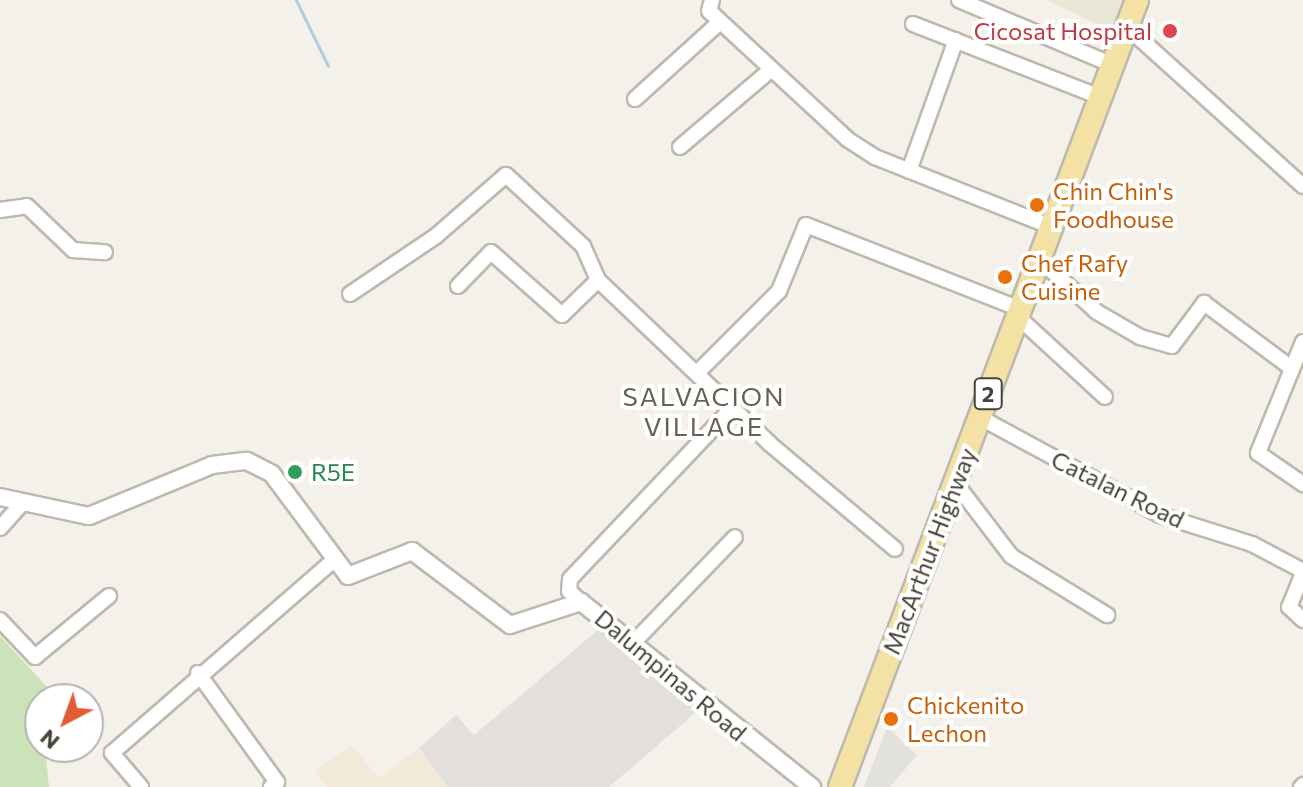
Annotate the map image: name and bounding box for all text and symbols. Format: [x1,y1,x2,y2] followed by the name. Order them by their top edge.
[974,17,1152,45] place label: Cicosat Hospital
[1159,20,1181,42] marker: Cicosat Hospital
[1053,177,1174,233] place label: Chin Chin's Foodhouse
[1028,196,1046,214] marker: Chin Chin's Foodhouse
[1021,249,1128,305] place label: Chef Rafy Cuisine
[996,268,1014,286] marker: Chef Rafy Cuisine
[972,376,1004,412] road number: 2
[622,380,786,442] district label: SALVACION VILLAGE
[876,444,982,658] street label: MacArthur Highway
[1047,444,1189,534] street label: Catalan Road
[311,458,355,486] place label: R5E
[286,463,304,481] marker: R5E
[589,603,753,747] street label: Dalumpinas Road
[24,683,104,763] north arrow
[907,691,1024,747] place label: Chickenito Lechon
[882,710,900,728] marker: Chickenito Lechon
[34,724,64,756] text: N

